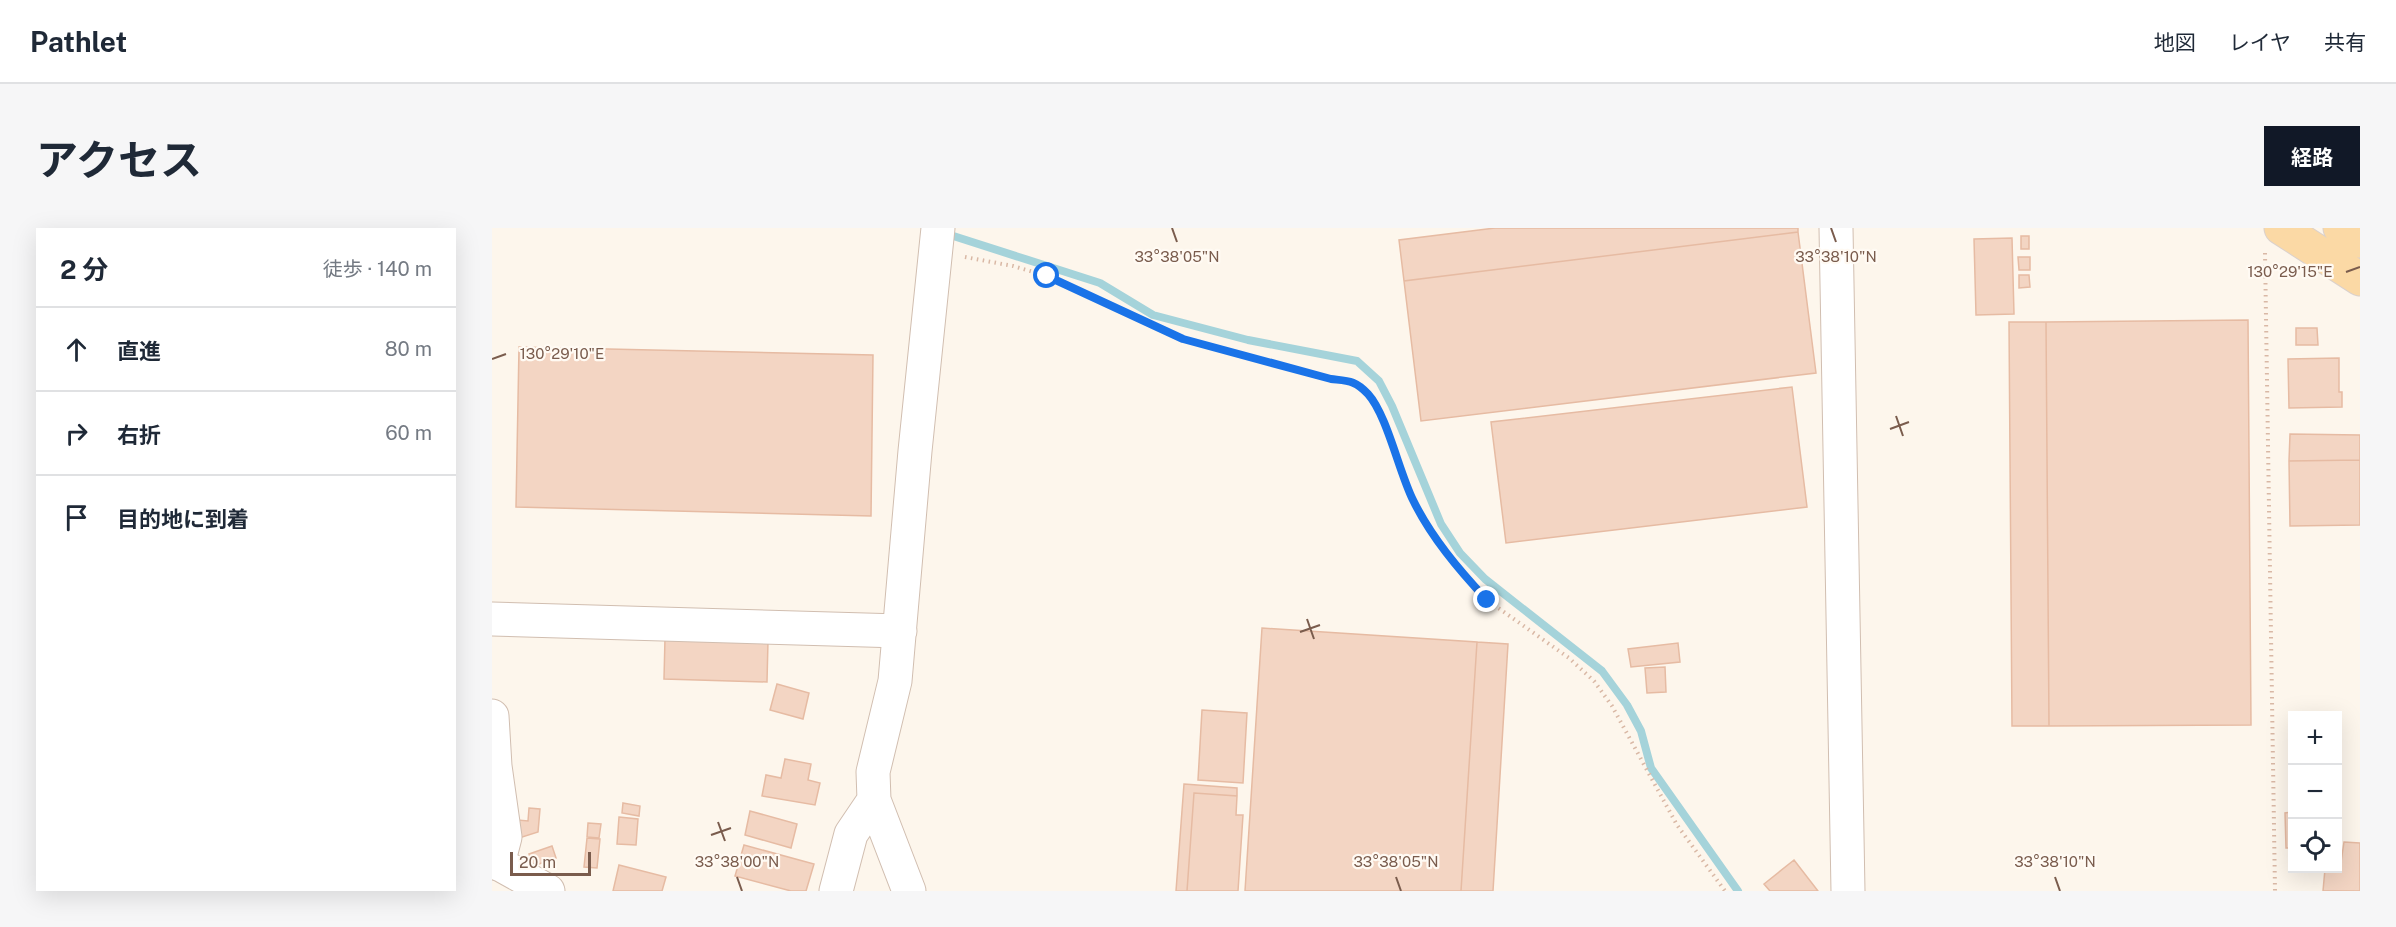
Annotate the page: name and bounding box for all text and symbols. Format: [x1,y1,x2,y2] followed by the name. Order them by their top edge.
[30,25,127,58] text: Pathlet
[2154,30,2196,55] text: 地図
[2229,30,2291,55] text: レイヤ
[2324,30,2366,55] text: 共有
[2264,126,2360,186] button: 経路
[36,135,202,184] text: アクセス
[1134,248,1220,265] text: 33°38'05"N
[1795,248,1877,265] text: 33°38'10"N
[60,254,108,285] text: 2 分
[323,257,432,281] text: 徒歩 · 140 m
[1033,262,1059,288] route start
[2247,263,2333,280] text: 130°29'15"E
[60,333,93,366] icon: ahead
[385,337,432,361] text: 80 m
[117,338,161,364] text: 直進
[520,345,604,362] text: 130°29'10"E
[60,417,93,450] icon: right
[385,421,432,445] text: 60 m
[117,422,161,448] text: 右折
[60,501,93,534] icon: arrive
[117,506,249,532] text: 目的地に到着
[1473,586,1499,612] route end
[2288,711,2342,873] map controls
[2288,711,2342,765] button: +
[2288,765,2342,819] button: −
[2288,819,2342,873] button: locate
[510,849,591,876] scale bar
[519,853,556,872] text: 20 m
[695,853,779,870] text: 33°38'00"N
[1353,853,1439,870] text: 33°38'05"N
[2014,853,2096,870] text: 33°38'10"N

